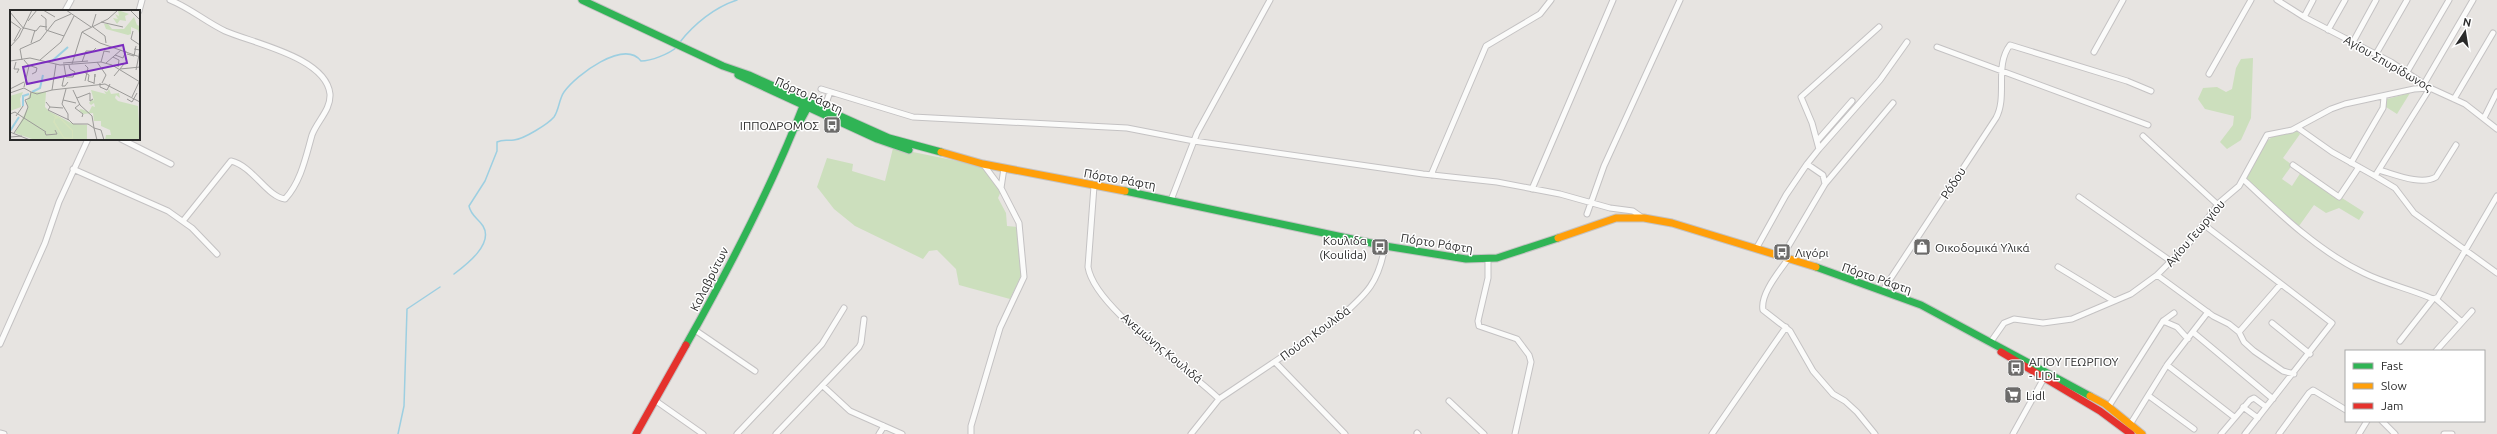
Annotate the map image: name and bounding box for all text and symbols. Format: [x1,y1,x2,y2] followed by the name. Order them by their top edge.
[10,10,140,140] inset map
[2445,12,2485,52] north arrow
[2462,15,2472,29] text: N
[2341,33,2435,95] street label: Αγίου Σπυρίδωνος
[773,74,845,116] street label: Πόρτο Ράφτη
[822,115,842,135] bus stop icon: ΙΠΠΟΔΡΟΜΟΣ
[740,119,819,132] place label: ΙΠΠΟΔΡΟΜΟΣ
[1938,165,1968,201] street label: Ρόδου
[1083,166,1157,192] street label: Πόρτο Ράφτη
[2163,197,2227,269] street label: Αγίου Γεωργίου
[1400,231,1474,255] street label: Πόρτο Ράφτη
[1319,234,1367,262] place label: Κουλιδα (Koulida)
[1370,237,1390,257] bus stop icon: Κουλιδα (Koulida)
[1912,237,1932,257] shop icon: Οικοδομικά Υλικά
[1935,241,2030,254] place label: Οικοδομικά Υλικά
[1772,242,1792,262] bus stop icon: Λιγόρι
[687,245,731,313] street label: Καλαβρύτων
[1795,246,1829,259] place label: Λιγόρι
[1840,260,1914,296] street label: Πόρτο Ράφτη
[1277,303,1353,363] street label: Πούση Κουλιδά
[1118,310,1205,386] street label: Ανεμώνης Κουλιδά
[2345,350,2485,422] legend
[2029,355,2119,382] place label: ΑΓΙΟΥ ΓΕΩΡΓΙΟΥ - LIDL
[2006,358,2026,378] bus stop icon: ΑΓΙΟΥ ΓΕΩΡΓΙΟΥ - LIDL
[2381,359,2403,372] text: Fast
[2381,379,2407,392] text: Slow
[2003,385,2023,405] supermarket icon: Lidl
[2026,389,2045,402] place label: Lidl
[2381,399,2403,412] text: Jam

